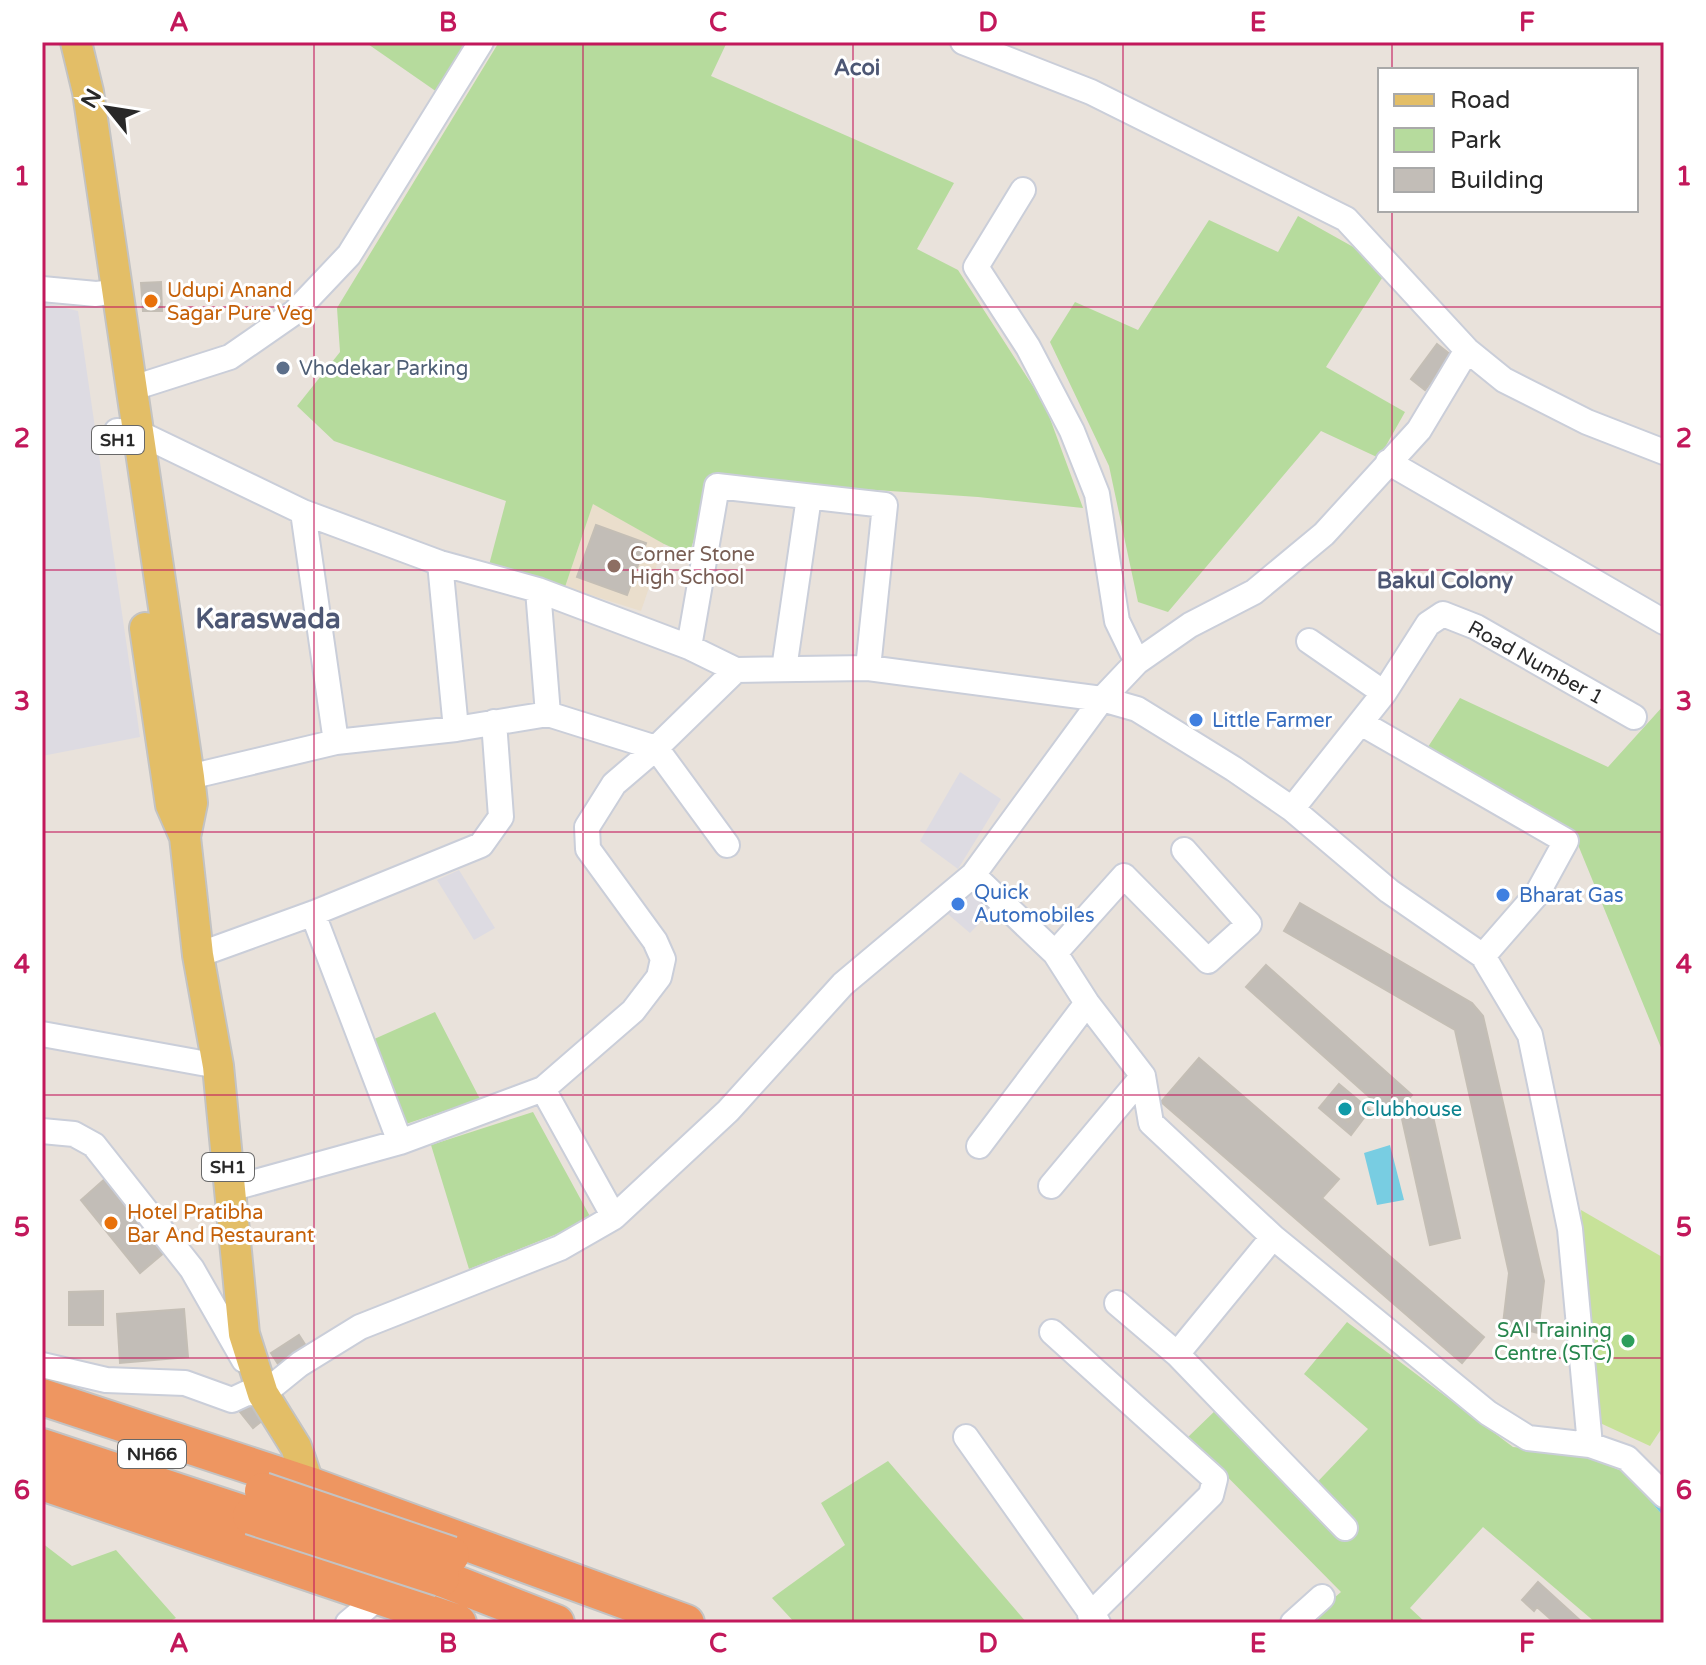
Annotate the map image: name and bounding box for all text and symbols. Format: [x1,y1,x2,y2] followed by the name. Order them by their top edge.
[169,7,189,38] text: A
[439,7,457,38] text: B
[709,7,727,38] text: C
[978,7,998,38] text: D
[1250,7,1266,38] text: E
[1519,7,1535,38] text: F
[834,55,880,81] district label: Acoi
[68,68,148,148] north arrow
[1378,68,1638,212] legend
[76,84,107,113] text: N
[1450,86,1510,115] text: Road
[1450,126,1501,155] text: Park
[14,161,30,192] text: 1
[1676,161,1692,192] text: 1
[1450,166,1544,195] text: Building
[167,279,313,326] place label: Udupi Anand Sagar Pure Veg
[142,292,160,310] marker: Udupi Anand Sagar Pure Veg
[299,357,468,381] place label: Vhodekar Parking
[274,359,292,377] marker: Vhodekar Parking
[14,423,30,454] text: 2
[1676,423,1692,454] text: 2
[92,426,144,454] road number: SH1
[630,543,755,590] place label: Corner Stone High School
[605,557,623,575] marker: Corner Stone High School
[1377,568,1513,594] district label: Bakul Colony
[195,602,341,636] district label: Karaswada
[1464,616,1607,710] street label: Road Number 1
[14,686,30,717] text: 3
[1676,686,1692,717] text: 3
[1212,709,1332,733] place label: Little Farmer
[1187,711,1205,729] marker: Little Farmer
[974,881,1095,928] place label: Quick Automobiles
[1519,884,1624,908] place label: Bharat Gas
[1494,886,1512,904] marker: Bharat Gas
[949,895,967,913] marker: Quick Automobiles
[14,949,30,980] text: 4
[1676,949,1692,980] text: 4
[1361,1098,1462,1122] place label: Clubhouse
[1336,1100,1354,1118] marker: Clubhouse
[202,1153,254,1181] road number: SH1
[127,1201,315,1248] place label: Hotel Pratibha Bar And Restaurant
[14,1212,30,1243] text: 5
[1676,1212,1692,1243] text: 5
[102,1214,120,1232] marker: Hotel Pratibha Bar And Restaurant
[1494,1319,1612,1366] place label: SAI Training Centre (STC)
[1619,1332,1637,1350] marker: SAI Training Centre (STC)
[118,1440,186,1468] road number: NH66
[14,1475,30,1506] text: 6
[1676,1475,1692,1506] text: 6
[169,1628,189,1659] text: A
[439,1628,457,1659] text: B
[709,1628,727,1659] text: C
[978,1628,998,1659] text: D
[1250,1628,1266,1659] text: E
[1519,1628,1535,1659] text: F

